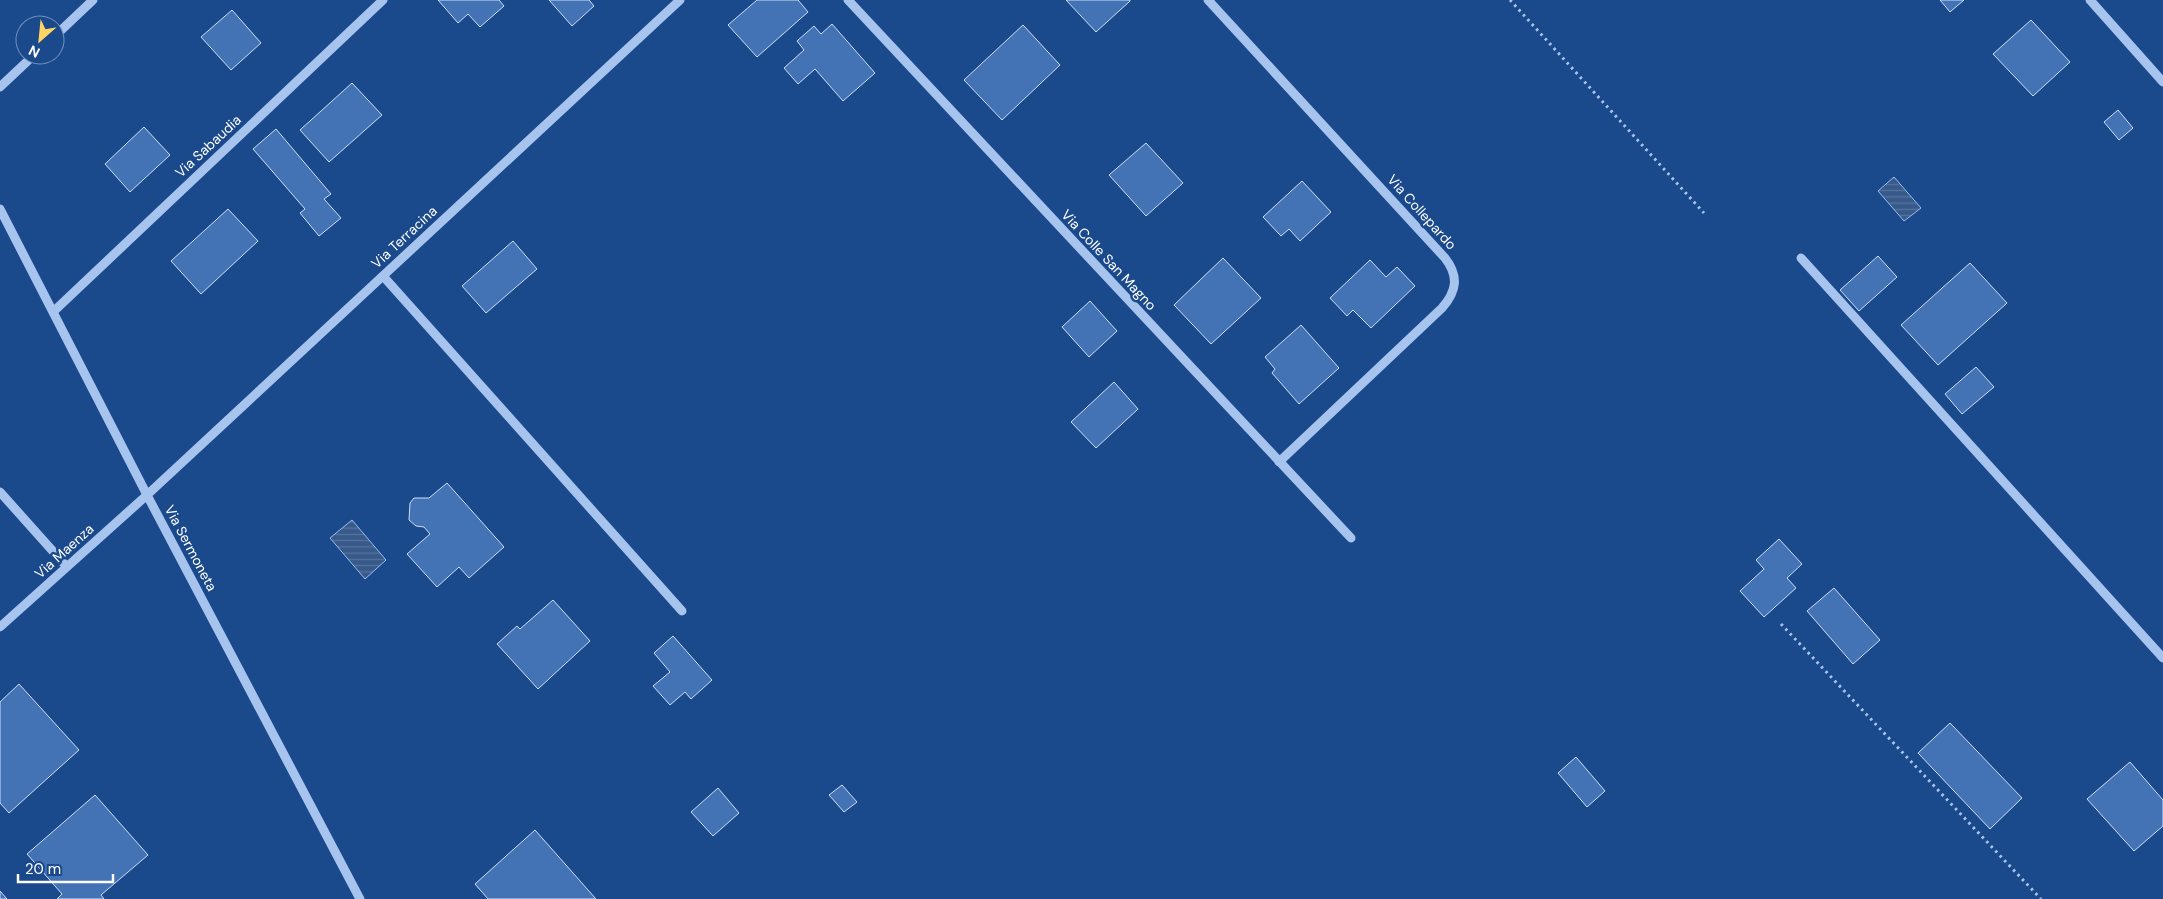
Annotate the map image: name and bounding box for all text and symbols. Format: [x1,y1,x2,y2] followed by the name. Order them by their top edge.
[15,15,65,65] north arrow
[25,41,43,62] text: N
[171,111,245,181] street label: Via Sabaudia
[1384,171,1460,253] street label: Via Collepardo
[367,202,441,272] street label: Via Terracina
[1058,206,1160,314] street label: Via Colle San Magno
[161,502,221,594] street label: Via Sermoneta
[31,520,97,582] street label: Via Maenza
[18,852,112,884] scale bar
[25,859,61,879] text: 20 m

